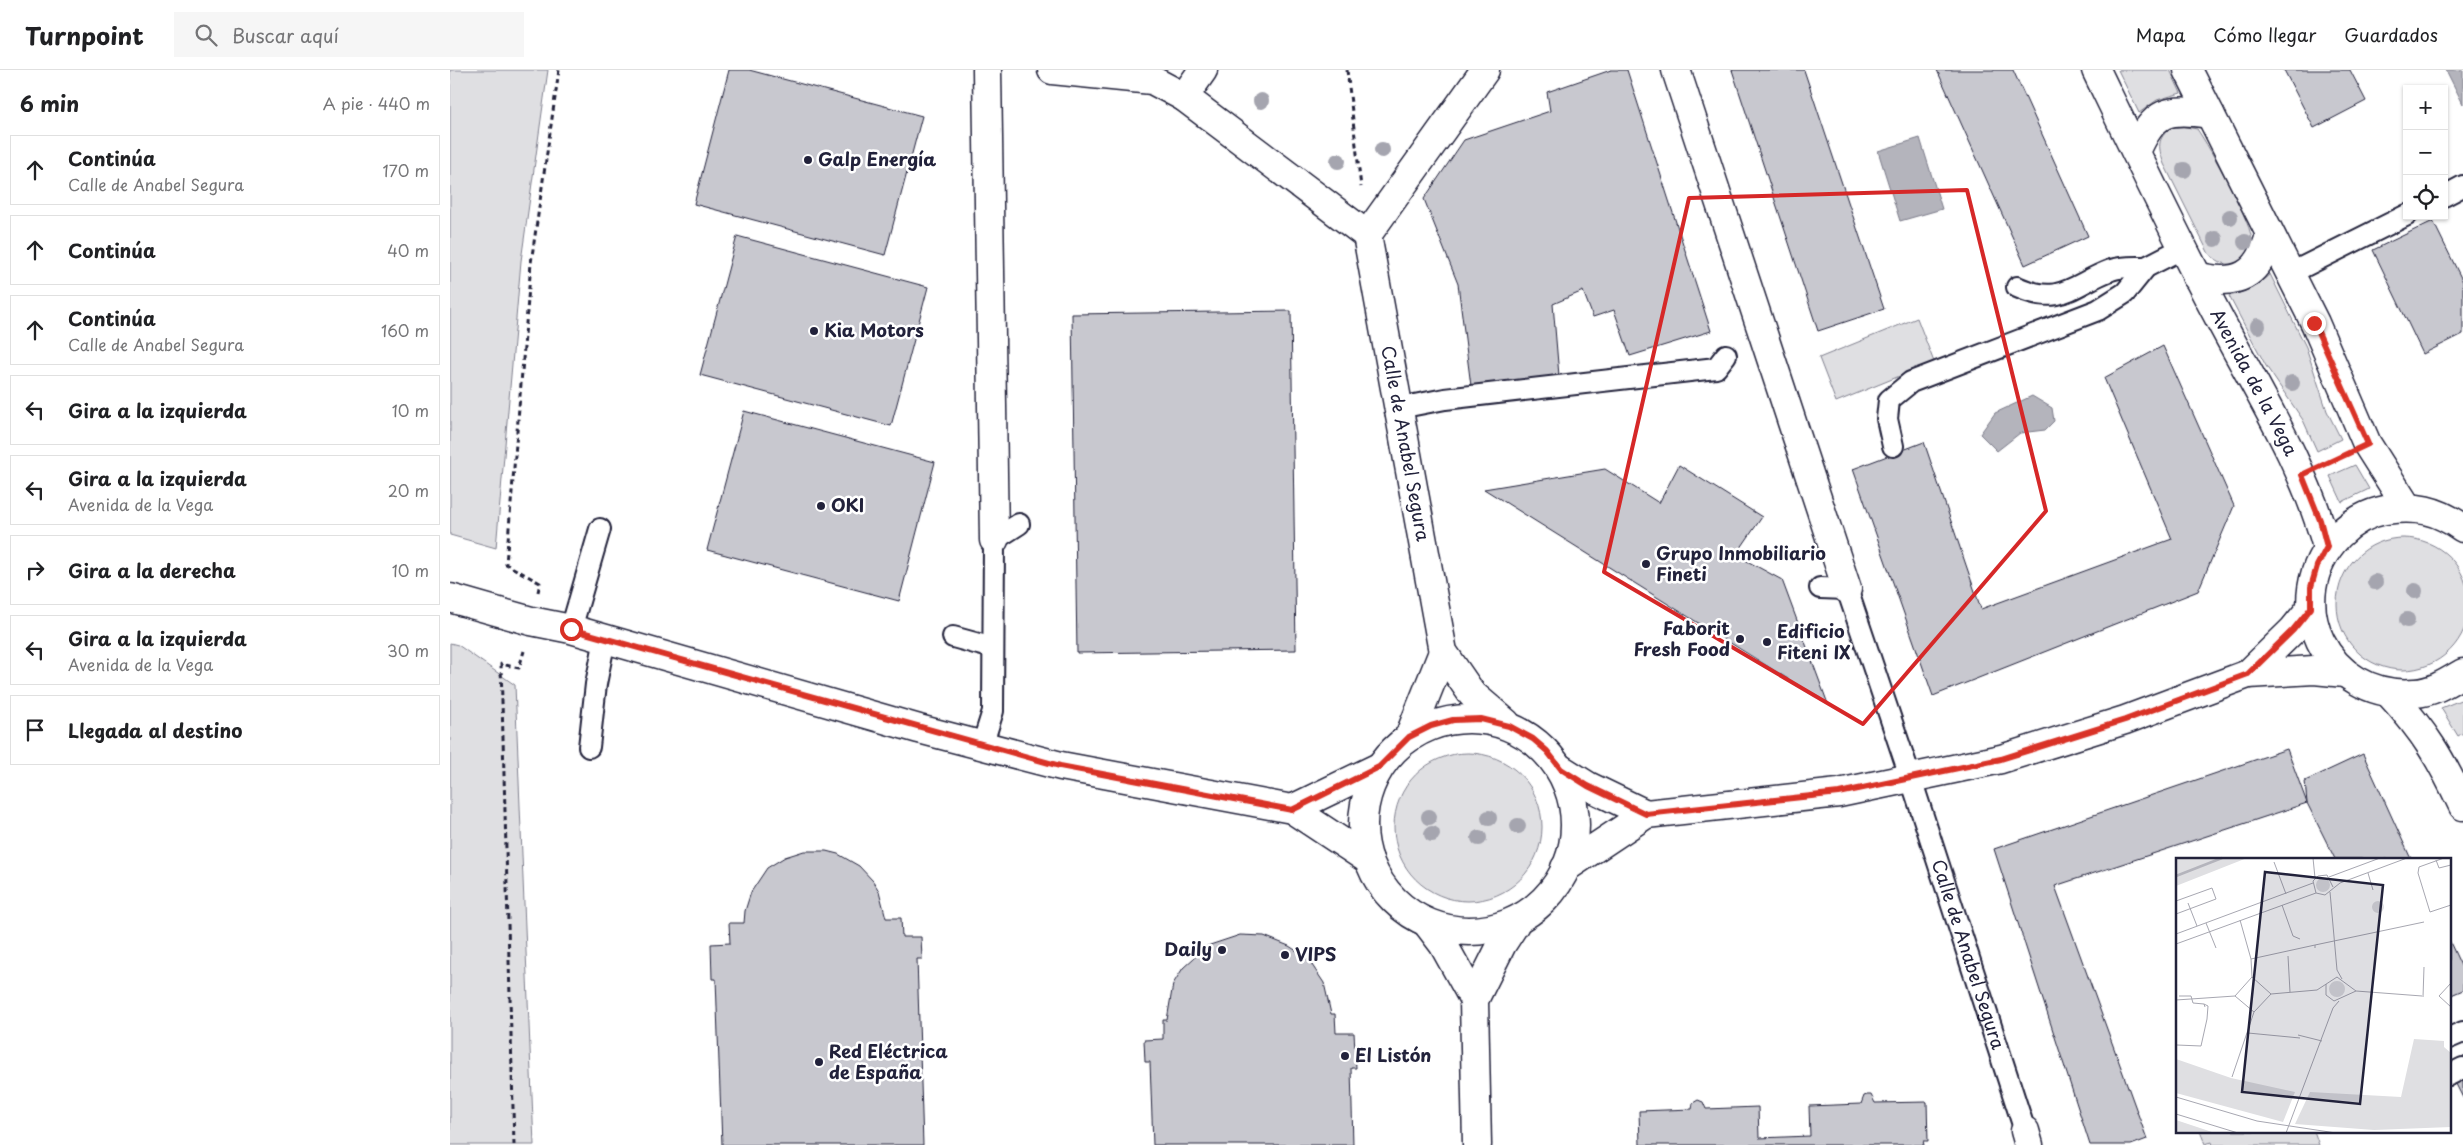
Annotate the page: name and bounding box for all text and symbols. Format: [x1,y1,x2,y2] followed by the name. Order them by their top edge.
[174,12,524,57] search box
[25,17,144,53] text: Turnpoint
[192,21,220,49] icon: search
[232,21,339,49] text: Buscar aquí
[2136,21,2185,48] text: Mapa
[2213,21,2316,48] text: Cómo llegar
[2344,21,2438,48] text: Guardados
[2403,85,2448,220] map controls
[2403,85,2448,130] button: +
[20,87,79,119] text: 6 min
[323,91,430,115] text: A pie · 440 m
[2403,130,2448,175] button: −
[68,144,156,172] text: Continúa
[818,145,936,172] place label: Galp Energía
[802,154,814,166] marker: Galp Energía
[21,156,49,184] icon: ahead
[383,158,429,182] text: 170 m
[68,172,244,196] text: Calle de Anabel Segura
[2403,175,2448,220] button: locate
[21,236,49,264] icon: ahead
[68,236,156,264] text: Continúa
[387,238,429,262] text: 40 m
[2204,303,2306,461] street label: Avenida de la Vega
[68,304,156,332] text: Continúa
[2303,312,2326,335] route end
[21,316,49,344] icon: ahead
[824,316,924,343] place label: Kia Motors
[381,318,429,342] text: 160 m
[808,325,820,337] marker: Kia Motors
[68,332,244,356] text: Calle de Anabel Segura
[1375,343,1438,543] street label: Calle de Anabel Segura
[21,396,49,424] icon: left
[68,396,247,424] text: Gira a la izquierda
[392,398,429,422] text: 10 m
[68,464,247,492] text: Gira a la izquierda
[21,476,49,504] icon: left
[388,478,429,502] text: 20 m
[831,491,864,518] place label: OKI
[68,492,213,516] text: Avenida de la Vega
[815,500,827,512] marker: OKI
[1656,539,1826,587] place label: Grupo Inmobiliario Fineti
[21,556,49,584] icon: right
[68,556,236,584] text: Gira a la derecha
[392,558,429,582] text: 10 m
[1640,558,1652,570] marker: Grupo Inmobiliario Fineti
[1633,614,1730,662] place label: Faborit Fresh Food
[1777,617,1850,665] place label: Edificio Fiteni IX
[560,618,583,641] route start
[68,624,247,652] text: Gira a la izquierda
[1734,633,1746,645] marker: Faborit Fresh Food
[21,636,49,664] icon: left
[1761,636,1773,648] marker: Edificio Fiteni IX
[387,638,429,662] text: 30 m
[68,652,213,676] text: Avenida de la Vega
[21,716,49,744] icon: arrive
[68,716,242,744] text: Llegada al destino
[1926,856,2013,1053] street label: Calle de Anabel Segura
[2176,858,2450,1132] inset map
[1164,935,1212,962] place label: Daily
[1295,940,1337,967] place label: VIPS
[1216,944,1228,956] marker: Daily
[1279,949,1291,961] marker: VIPS
[829,1037,948,1085] place label: Red Eléctrica de España
[1355,1041,1431,1068] place label: El Listón
[1339,1050,1351,1062] marker: El Listón
[813,1056,825,1068] marker: Red Eléctrica de España

